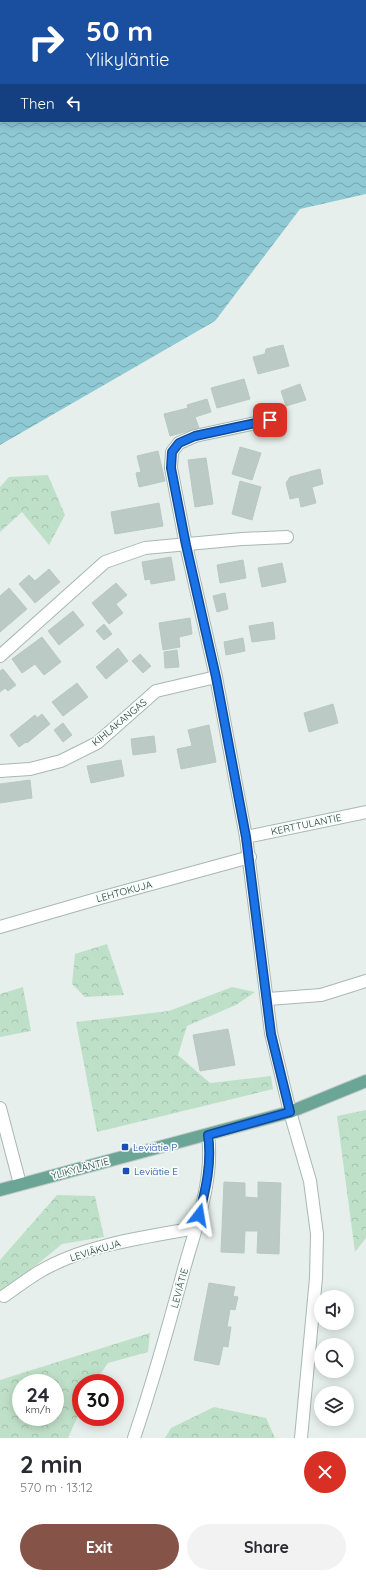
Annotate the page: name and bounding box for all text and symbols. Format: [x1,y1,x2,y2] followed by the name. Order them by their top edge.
[86,13,153,48] text: 50 m
[20,16,72,68] icon: right
[86,48,169,71] text: Ylikyläntie
[63,92,85,114] icon: left
[20,94,55,113] text: Then
[253,403,287,437] pin
[259,409,281,431] icon: arrive
[89,695,150,749] street label: KIHLAKANGAS
[270,811,343,838] street label: KERTTULANTIE
[95,878,154,905] street label: LEHTOKUJA
[133,1141,177,1154] place label: Leviätie P
[120,1142,130,1152] marker: Leviätie P
[50,1154,111,1182] street label: YLIKYLÄNTIE
[134,1165,178,1178] place label: Leviätie E
[121,1166,131,1176] marker: Leviätie E
[178,1194,220,1236] position arrow
[68,1236,123,1264] street label: LEVIÄKUJA
[168,1266,191,1310] street label: LEVIÄTIE
[314,1290,354,1426] map controls
[314,1290,354,1330] button: sound
[314,1338,354,1378] button: search
[72,1374,124,1426] speed limit sign: 30
[26,1382,50,1407] text: 24
[314,1386,354,1426] button: layers
[25,1403,51,1416] text: km/h
[20,1449,82,1479] text: 2 min
[304,1451,346,1493] button: close
[20,1479,93,1495] text: 570 m · 13:12
[20,1524,179,1570] button: Exit
[187,1524,346,1570] button: Share

